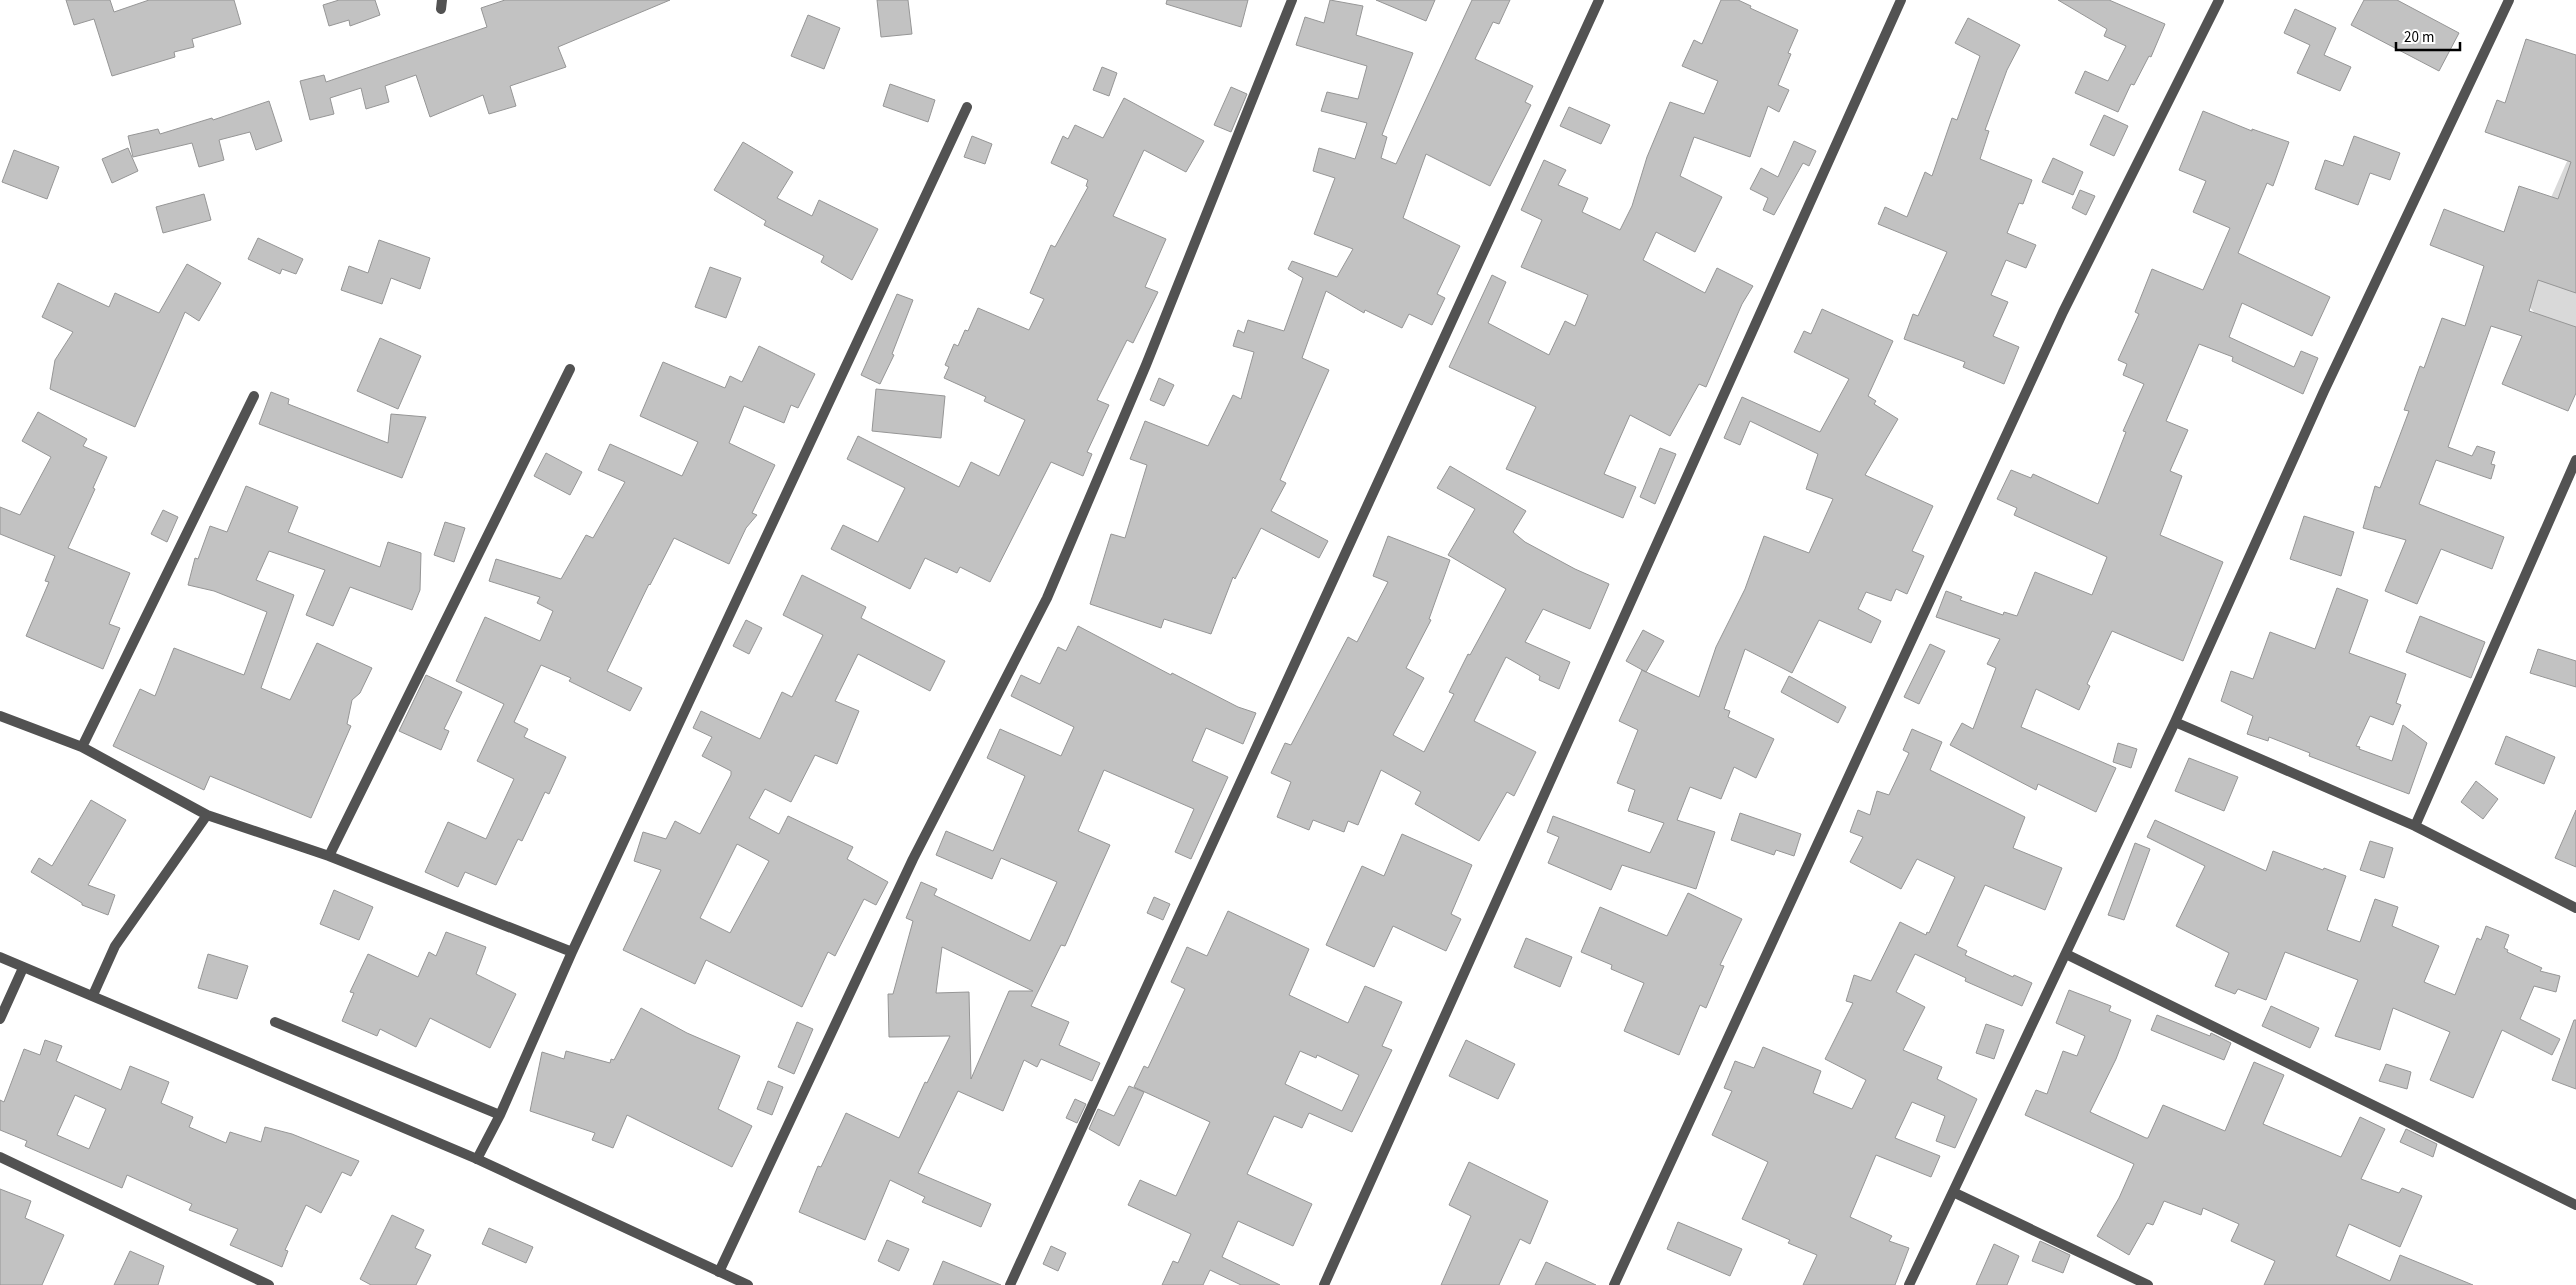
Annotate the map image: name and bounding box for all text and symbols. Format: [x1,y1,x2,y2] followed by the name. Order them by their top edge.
[2396,20,2460,52] scale bar
[2404,27,2434,48] text: 20 m

